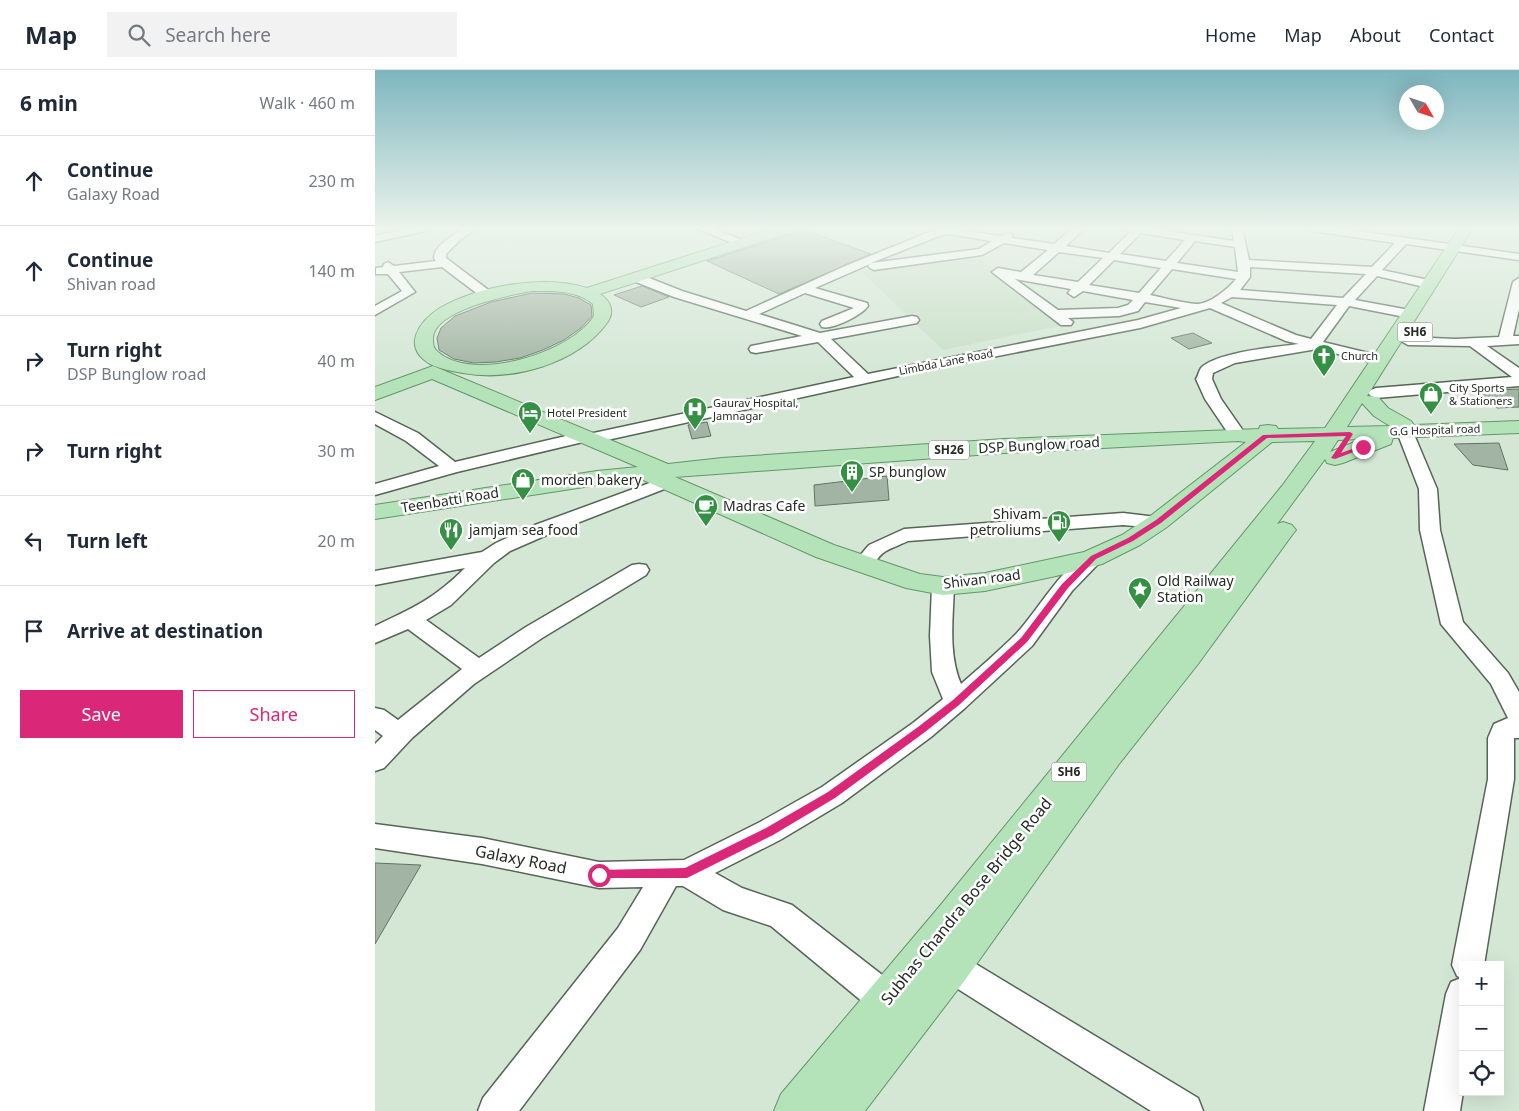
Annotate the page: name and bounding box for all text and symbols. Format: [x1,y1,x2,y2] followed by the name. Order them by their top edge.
[107,12,457,57] search box
[25,18,77,51] text: Map
[125,21,153,49] icon: search
[165,22,271,48] text: Search here
[1205,23,1256,47] text: Home
[1284,23,1322,47] text: Map
[1350,23,1401,47] text: About
[1429,23,1494,47] text: Contact
[1399,85,1444,130] north arrow
[20,89,78,117] text: 6 min
[260,92,355,114] text: Walk · 460 m
[67,157,153,183] text: Continue
[20,167,48,195] icon: ahead
[308,170,355,192] text: 230 m
[67,183,160,205] text: Galaxy Road
[67,247,153,273] text: Continue
[20,257,48,285] icon: ahead
[308,260,355,282] text: 140 m
[67,273,156,295] text: Shivan road
[1397,322,1433,342] road number: SH6
[67,337,162,363] text: Turn right
[1311,343,1337,377] church icon: Church
[898,345,994,378] street label: Limbda Lane Road
[20,347,48,375] icon: right
[1341,348,1378,363] place label: Church
[318,350,355,372] text: 40 m
[67,363,206,385] text: DSP Bunglow road
[1449,380,1512,408] place label: City Sports & Stationers
[1418,381,1444,415] shop icon: City Sports & Stationers
[712,395,799,423] place label: Gaurav Hospital, Jamnagar
[682,396,708,430] hospital icon: Gaurav Hospital, Jamnagar
[517,400,543,434] hotel icon: Hotel President
[547,405,627,420] place label: Hotel President
[1389,420,1481,439] street label: G.G Hospital road
[978,432,1100,457] street label: DSP Bunglow road
[1352,436,1375,459] route end
[20,437,48,465] icon: right
[67,438,162,464] text: Turn right
[318,440,355,462] text: 30 m
[929,440,969,460] road number: SH26
[839,459,865,493] building icon: SP bunglow
[869,462,946,481] place label: SP bunglow
[510,467,536,501] shop icon: morden bakery
[541,470,642,489] place label: morden bakery
[400,482,500,517] street label: Teenbatti Road
[693,493,719,527] cafe icon: Madras Cafe
[723,496,805,515] place label: Madras Cafe
[970,504,1041,539] place label: Shivam petroliums
[1046,509,1072,543] fuel station icon: Shivam petroliums
[438,517,464,551] restaurant icon: jamjam sea food
[468,520,578,539] place label: jamjam sea food
[20,527,48,555] icon: left
[67,528,148,554] text: Turn left
[318,530,355,552] text: 20 m
[942,564,1022,593] street label: Shivan road
[1157,571,1234,606] place label: Old Railway Station
[1127,576,1153,610] place icon: Old Railway Station
[20,617,48,645] icon: arrive
[67,618,263,644] text: Arrive at destination
[20,690,183,738] button: Save
[193,690,355,738] button: Share
[1051,762,1087,782] road number: SH6
[875,793,1057,1009] street label: Subhas Chandra Bose Bridge Road
[473,839,569,879] street label: Galaxy Road
[588,864,611,887] route start
[1459,961,1504,1096] map controls
[1459,961,1504,1006] button: +
[1459,1006,1504,1051] button: −
[1459,1051,1504,1096] button: locate

